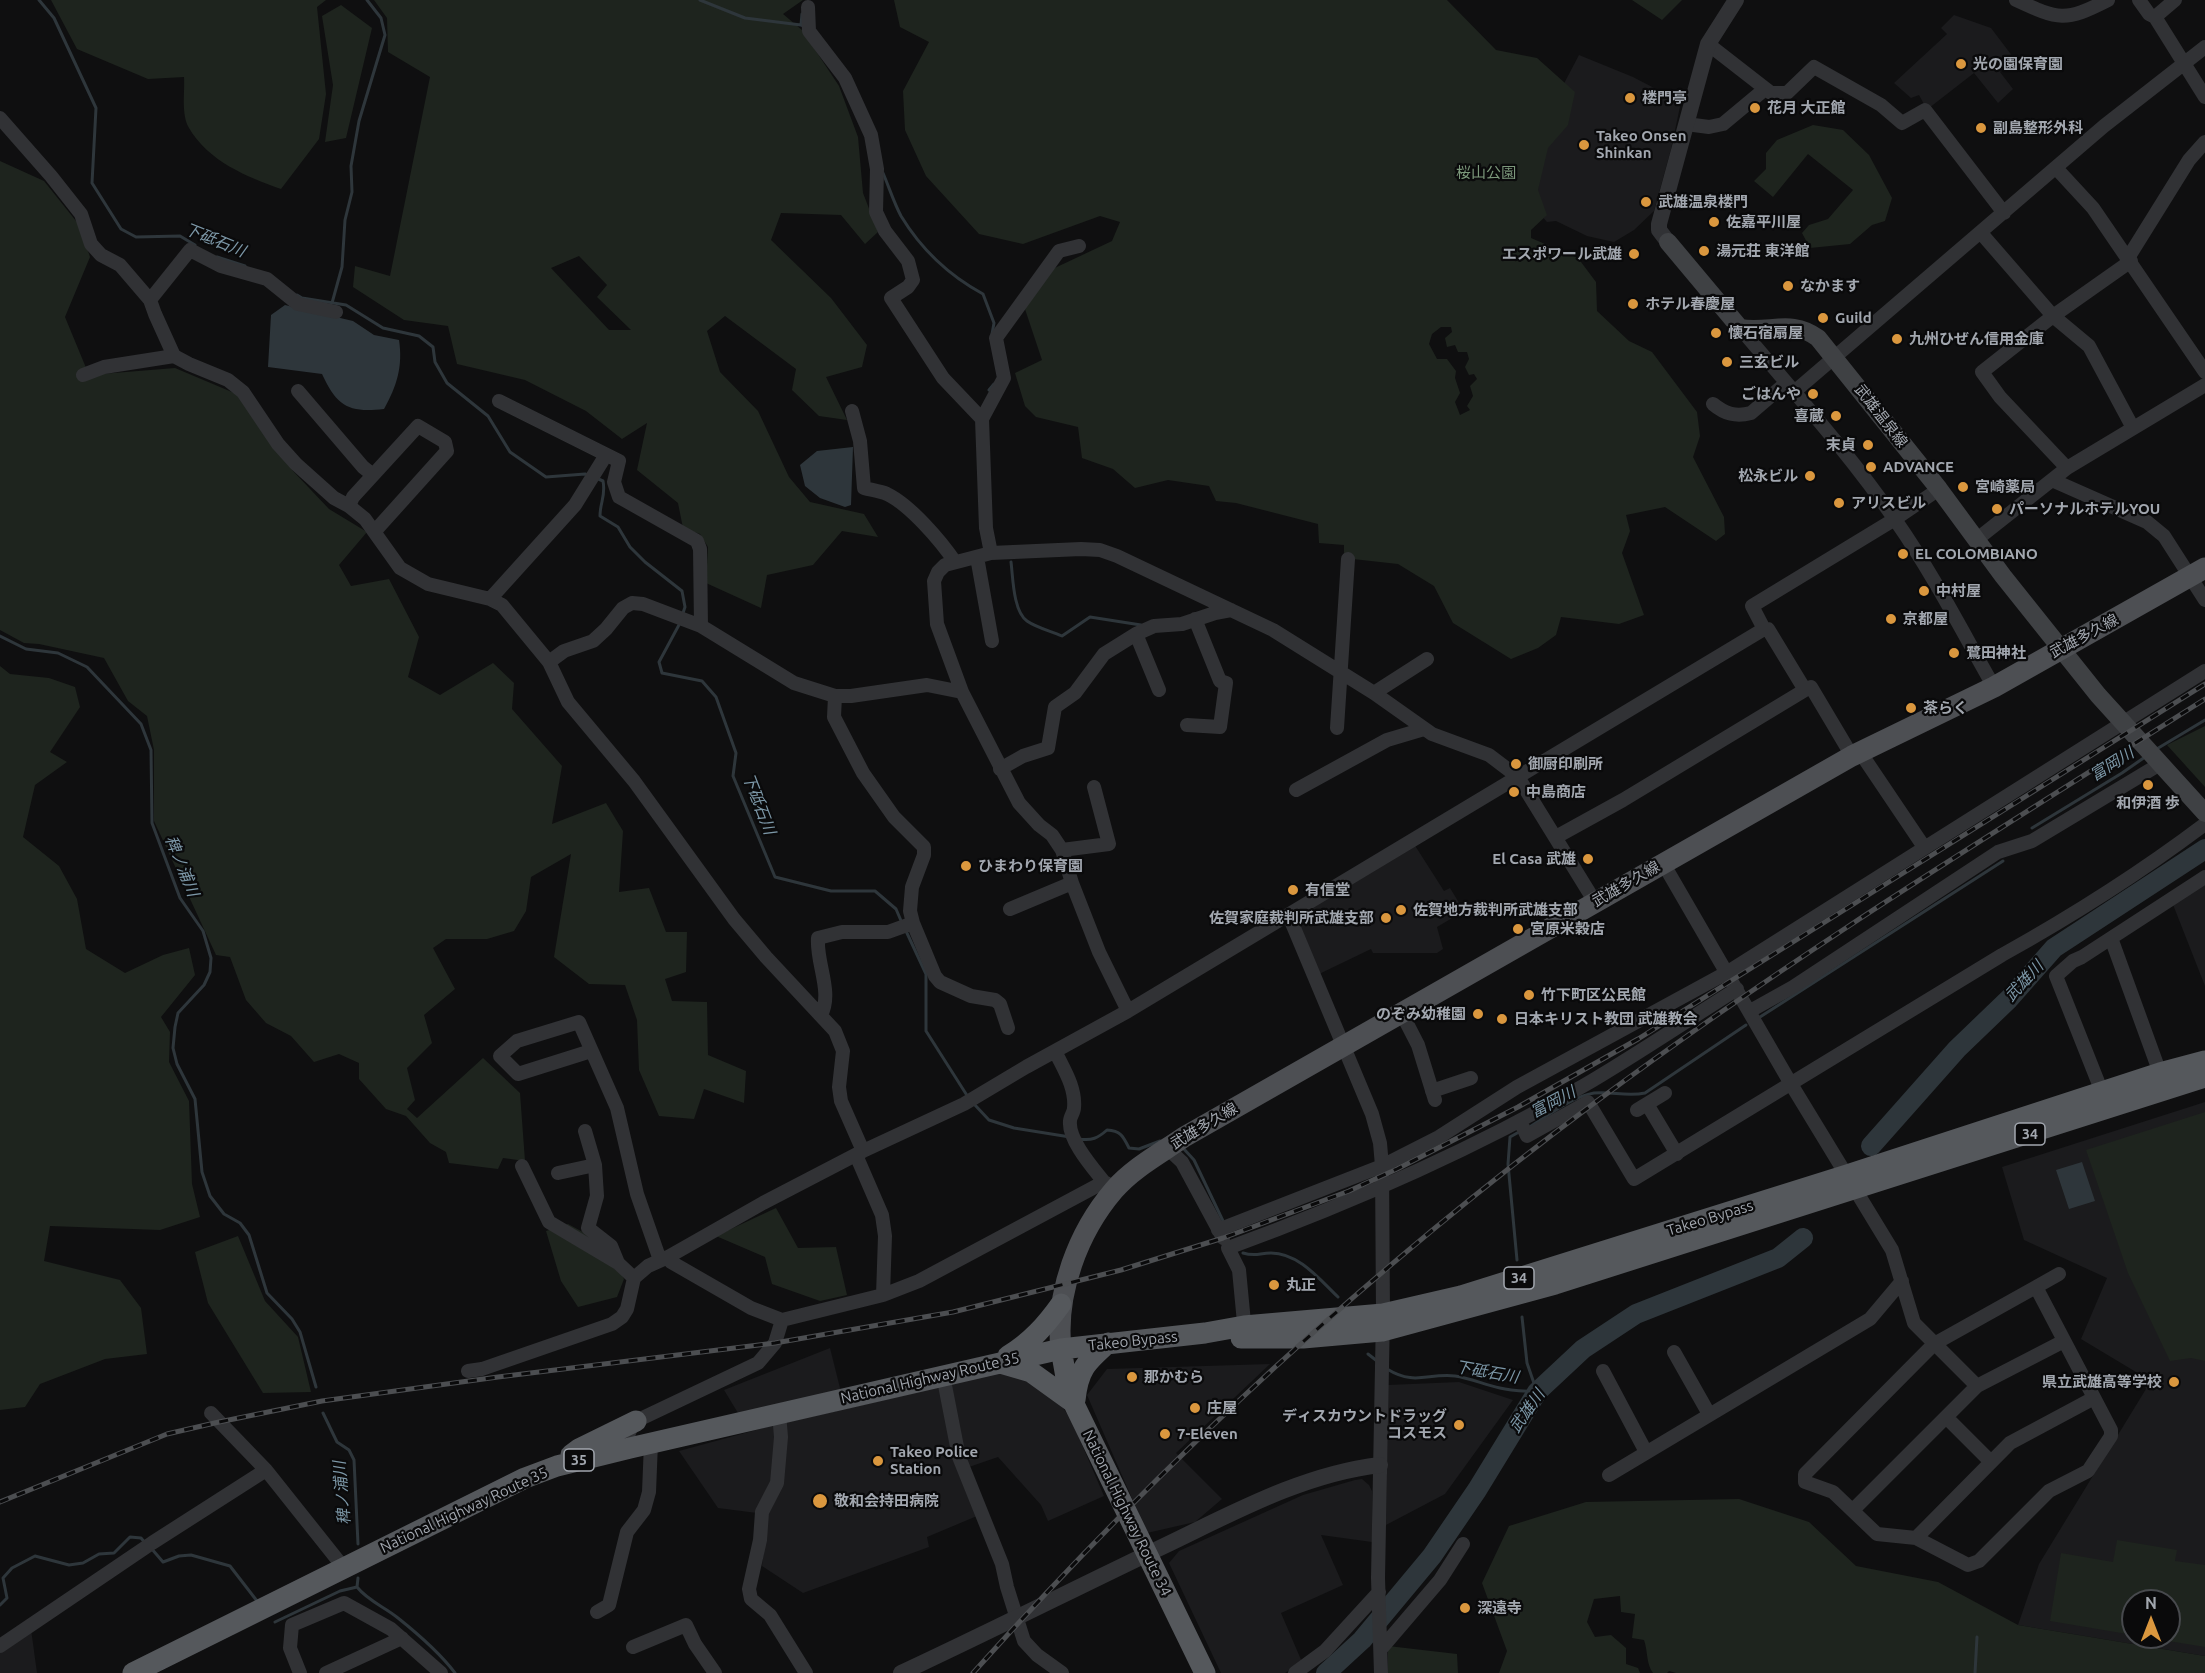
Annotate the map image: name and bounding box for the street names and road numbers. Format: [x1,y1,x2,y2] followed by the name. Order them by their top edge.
[1851,381,1911,451] street label: 武雄温泉線
[2047,610,2121,662] street label: 武雄多久線
[1589,857,1663,911] street label: 武雄多久線
[1167,1099,1241,1153] street label: 武雄多久線
[2015,1123,2045,1145] road number: 34
[1665,1196,1755,1240] street label: Takeo Bypass
[1504,1267,1534,1289] road number: 34
[1088,1327,1178,1355] street label: Takeo Bypass
[839,1349,1021,1407] street label: National Highway Route 35
[1079,1427,1175,1599] street label: National Highway Route 34
[564,1449,594,1471] road number: 35
[377,1463,551,1557] street label: National Highway Route 35

